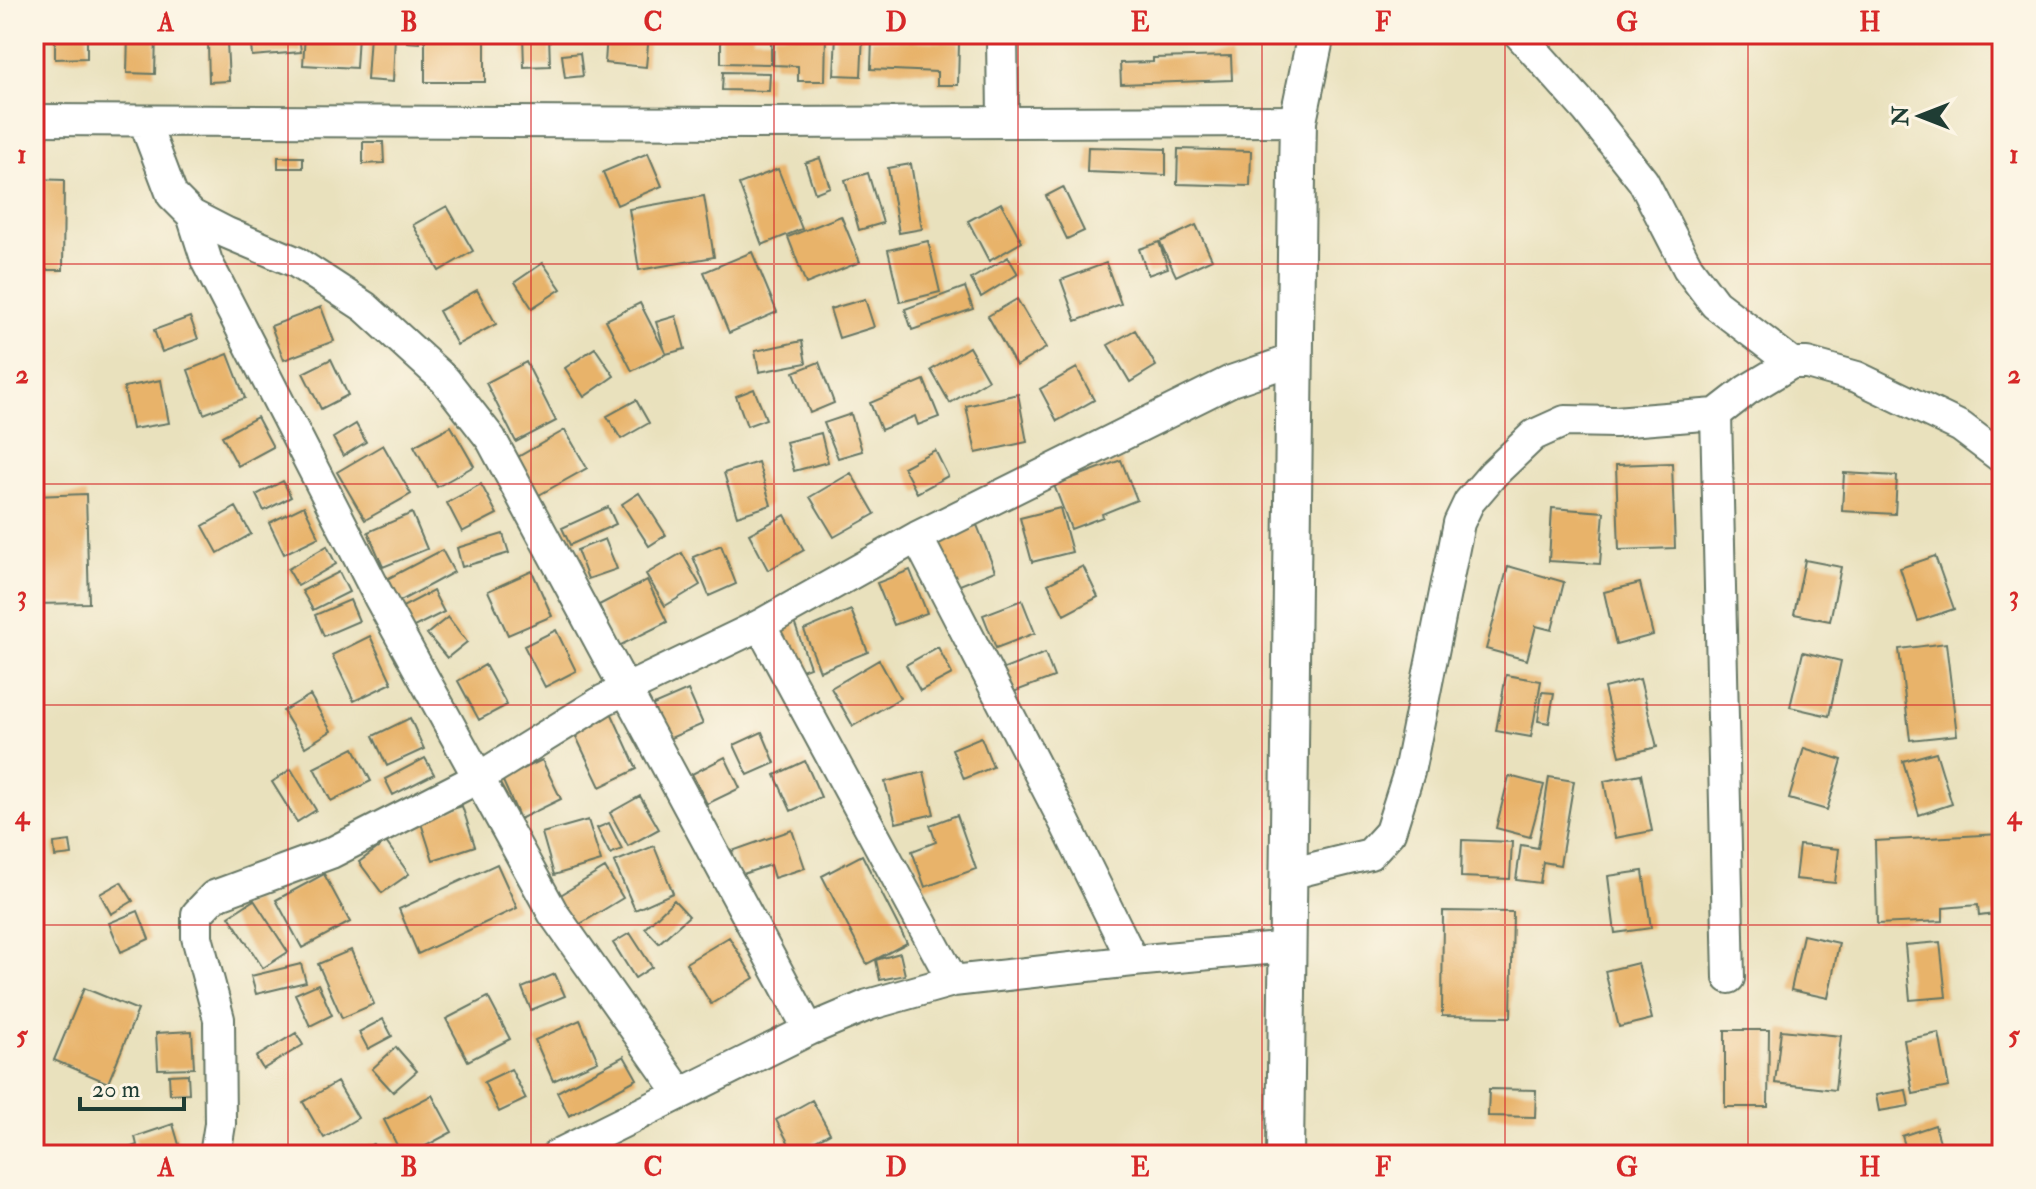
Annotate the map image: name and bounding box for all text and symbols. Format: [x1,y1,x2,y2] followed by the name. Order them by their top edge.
[157,7,175,39] text: A
[400,7,418,39] text: B
[643,7,663,39] text: C
[885,7,907,39] text: D
[1131,7,1150,39] text: E
[1375,7,1392,39] text: F
[1616,7,1638,39] text: G
[1859,7,1881,39] text: H
[1880,76,1960,156] north arrow
[1887,106,1915,127] text: N
[17,139,27,171] text: 1
[2009,139,2019,171] text: 1
[15,359,29,391] text: 2
[2007,359,2021,391] text: 2
[17,580,27,612] text: 3
[2009,580,2019,612] text: 3
[14,800,31,832] text: 4
[2006,800,2023,832] text: 4
[16,1020,28,1052] text: 5
[2008,1020,2020,1052] text: 5
[80,1061,184,1111] scale bar
[92,1074,141,1105] text: 20 m
[157,1152,175,1184] text: A
[400,1152,418,1184] text: B
[643,1152,663,1184] text: C
[885,1152,907,1184] text: D
[1131,1152,1150,1184] text: E
[1375,1152,1392,1184] text: F
[1616,1152,1638,1184] text: G
[1859,1152,1881,1184] text: H

